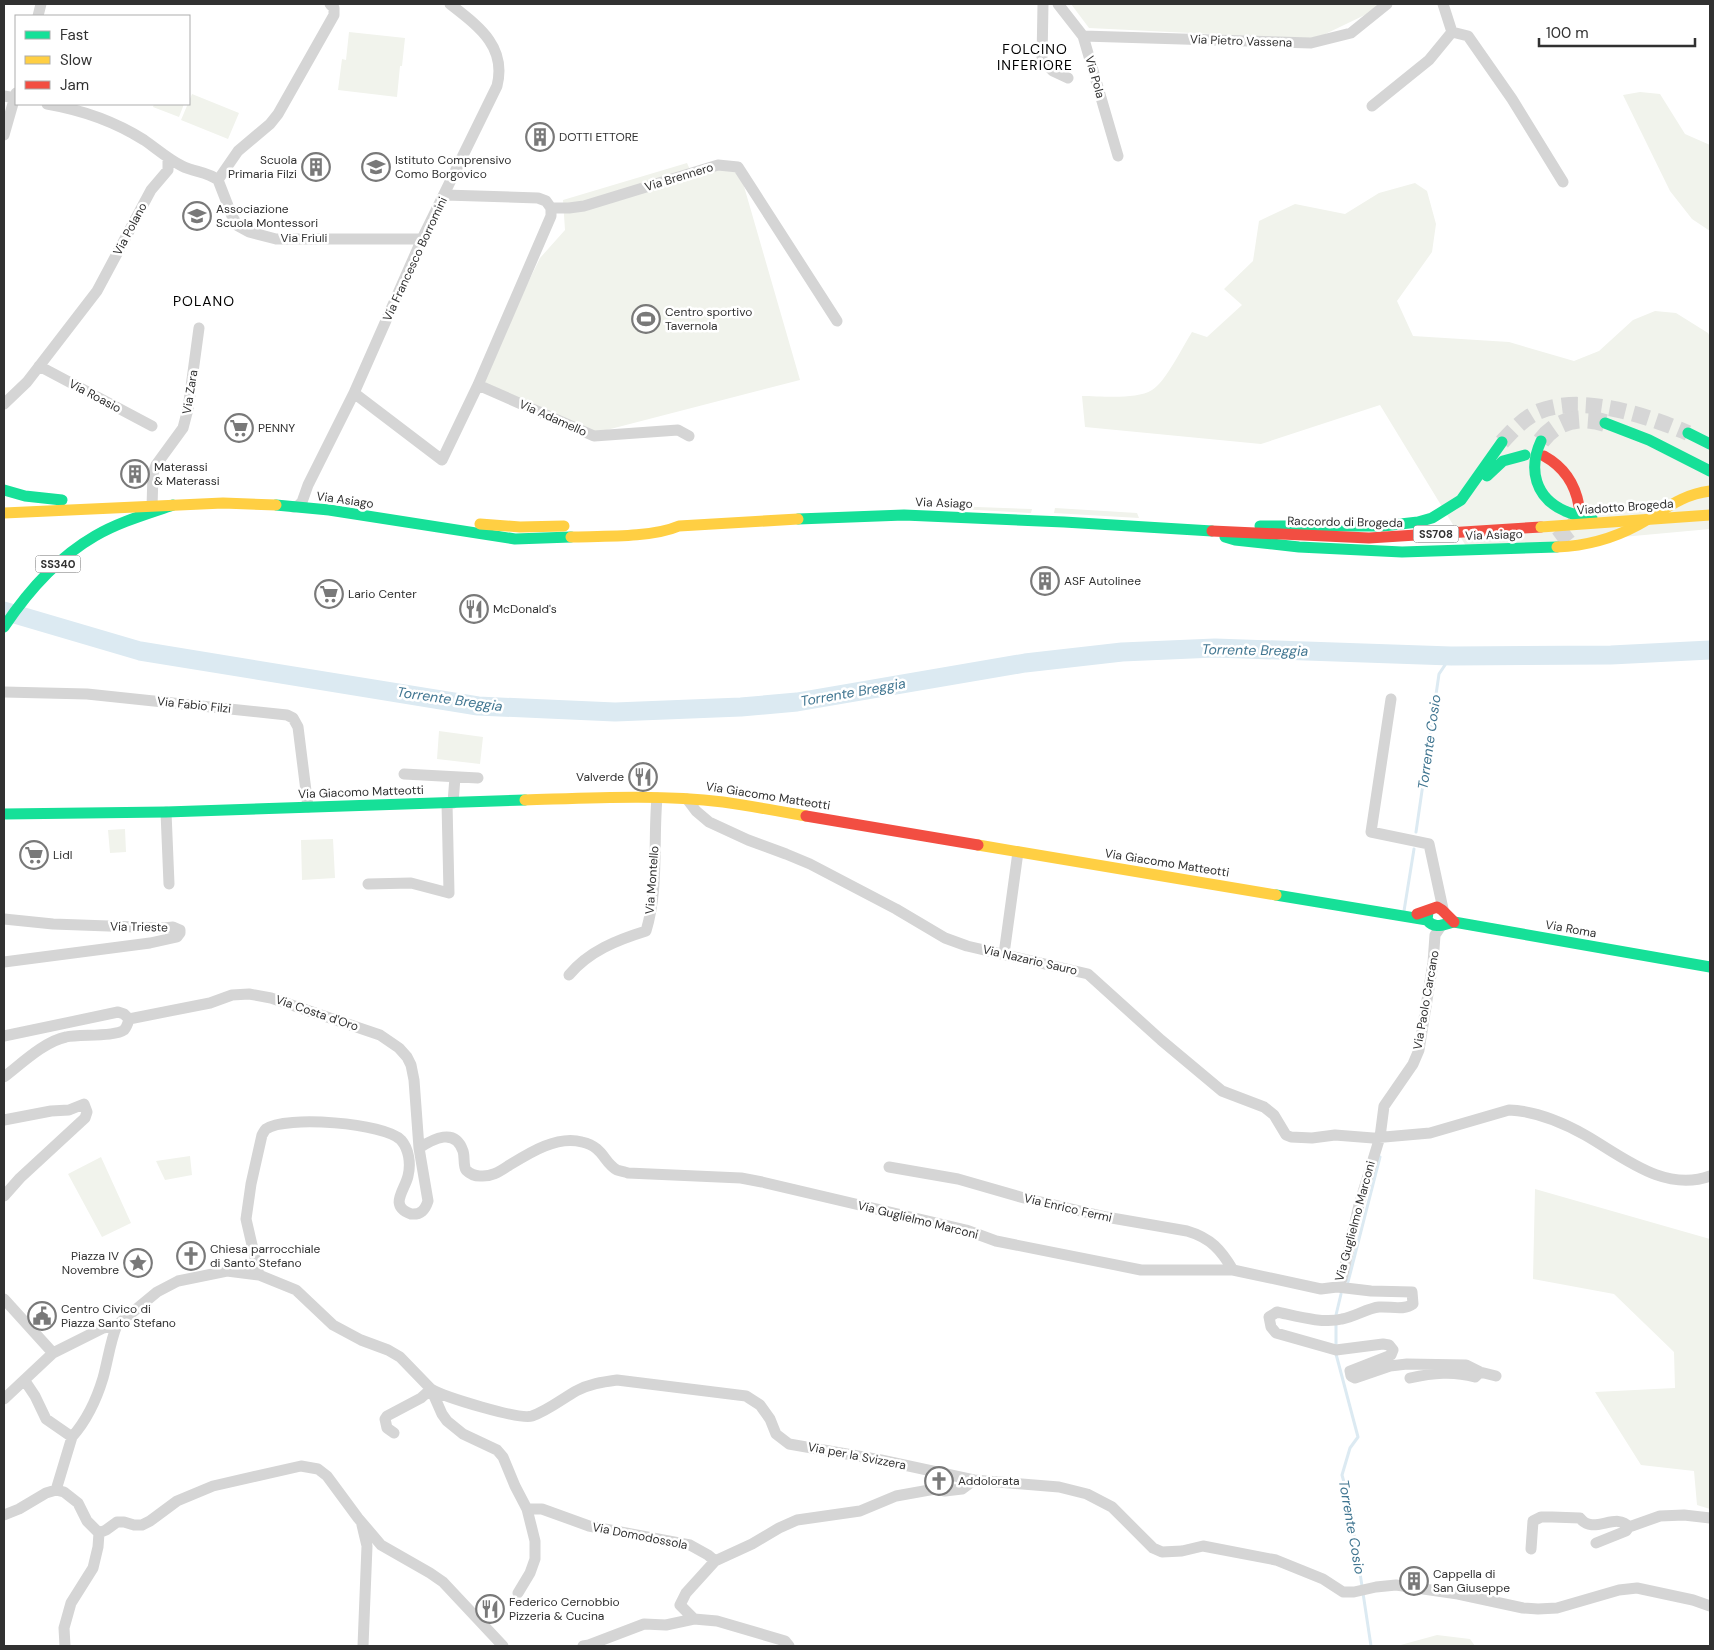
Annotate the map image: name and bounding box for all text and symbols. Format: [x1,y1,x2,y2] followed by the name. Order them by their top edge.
[15,15,190,105] legend
[1539,15,1695,47] scale bar
[1546,23,1589,43] text: 100 m
[60,25,89,45] text: Fast
[1190,31,1292,51] street label: Via Pietro Vassena
[997,40,1073,74] district label: FOLCINO INFERIORE
[60,50,93,70] text: Slow
[1081,54,1109,100] street label: Via Pola
[60,75,89,95] text: Jam
[525,122,555,152] building icon: DOTTI ETTORE
[559,129,639,145] place label: DOTTI ETTORE
[228,152,297,182] place label: Scuola Primaria Filzi
[301,152,331,182] building icon: Scuola Primaria Filzi
[361,152,391,182] school or university icon: Istituto Comprensivo Como Borgovico
[395,152,511,182] place label: Istituto Comprensivo Como Borgovico
[643,159,715,195] street label: Via Brennero
[379,194,451,324] street label: Via Francesco Borromini
[109,200,151,258] street label: Via Polano
[182,201,212,231] school or university icon: Associazione Scuola Montessori
[216,201,318,231] place label: Associazione Scuola Montessori
[281,230,328,246] street label: Via Friuli
[173,292,235,310] district label: POLANO
[631,304,661,334] sports icon: Centro sportivo Tavernola
[665,304,752,334] place label: Centro sportivo Tavernola
[179,369,201,415] street label: Via Zara
[66,376,124,416] street label: Via Roasio
[517,396,589,440] street label: Via Adamello
[224,413,254,443] supermarket icon: PENNY
[258,420,295,436] place label: PENNY
[120,459,150,489] building icon: Materassi & Materassi
[154,459,220,489] place label: Materassi & Materassi
[315,488,375,512] street label: Via Asiago
[915,494,973,512] street label: Via Asiago
[1576,496,1674,518] street label: Viadotto Brogeda
[1287,513,1403,531] street label: Raccordo di Brogeda
[1414,526,1458,542] road number: SS708
[1465,526,1523,544] street label: Via Asiago
[36,556,80,572] road number: SS340
[1030,566,1060,596] building icon: ASF Autolinee
[1064,573,1141,589] place label: ASF Autolinee
[314,579,344,609] supermarket icon: Lario Center
[348,586,417,602] place label: Lario Center
[459,594,489,624] restaurant icon: McDonald's
[493,601,557,617] place label: McDonald's
[1202,640,1309,660] water label: Torrente Breggia
[799,674,907,710] water label: Torrente Breggia
[396,683,504,715] water label: Torrente Breggia
[156,693,232,717] street label: Via Fabio Filzi
[1413,693,1445,791] water label: Torrente Cosio
[628,762,658,792] restaurant icon: Valverde
[576,769,624,785] place label: Valverde
[705,778,831,814] street label: Via Giacomo Matteotti
[298,782,424,802] street label: Via Giacomo Matteotti
[19,840,49,870] supermarket icon: Lidl
[642,845,662,915] street label: Via Montello
[1104,845,1230,881] street label: Via Giacomo Matteotti
[53,847,72,863] place label: Lidl
[1544,917,1598,941] street label: Via Roma
[110,918,168,936] street label: Via Trieste
[981,941,1079,979] street label: Via Nazario Sauro
[1409,949,1443,1051] street label: Via Paolo Carcano
[273,991,361,1035] street label: Via Costa d'Oro
[1331,1159,1379,1283] street label: Via Guglielmo Marconi
[1022,1190,1114,1226] street label: Via Enrico Fermi
[856,1197,980,1243] street label: Via Guglielmo Marconi
[176,1241,206,1271] church icon: Chiesa parrocchiale di Santo Stefano
[210,1241,320,1271] place label: Chiesa parrocchiale di Santo Stefano
[62,1248,119,1278] place label: Piazza IV Novembre
[123,1248,153,1278] place icon: Piazza IV Novembre
[27,1301,57,1331] public building icon: Centro Civico di Piazza Santo Stefano
[61,1301,176,1331] place label: Centro Civico di Piazza Santo Stefano
[806,1439,908,1473] street label: Via per la Svizzera
[924,1466,954,1496] church icon: Addolorata
[958,1473,1020,1489] place label: Addolorata
[1335,1478,1369,1576] water label: Torrente Cosio
[591,1519,689,1553] street label: Via Domodossola
[1399,1566,1429,1596] building icon: Cappella di San Giuseppe
[1433,1566,1510,1596] place label: Cappella di San Giuseppe
[475,1594,505,1624] restaurant icon: Federico Cernobbio Pizzeria & Cucina
[509,1594,620,1624] place label: Federico Cernobbio Pizzeria & Cucina

